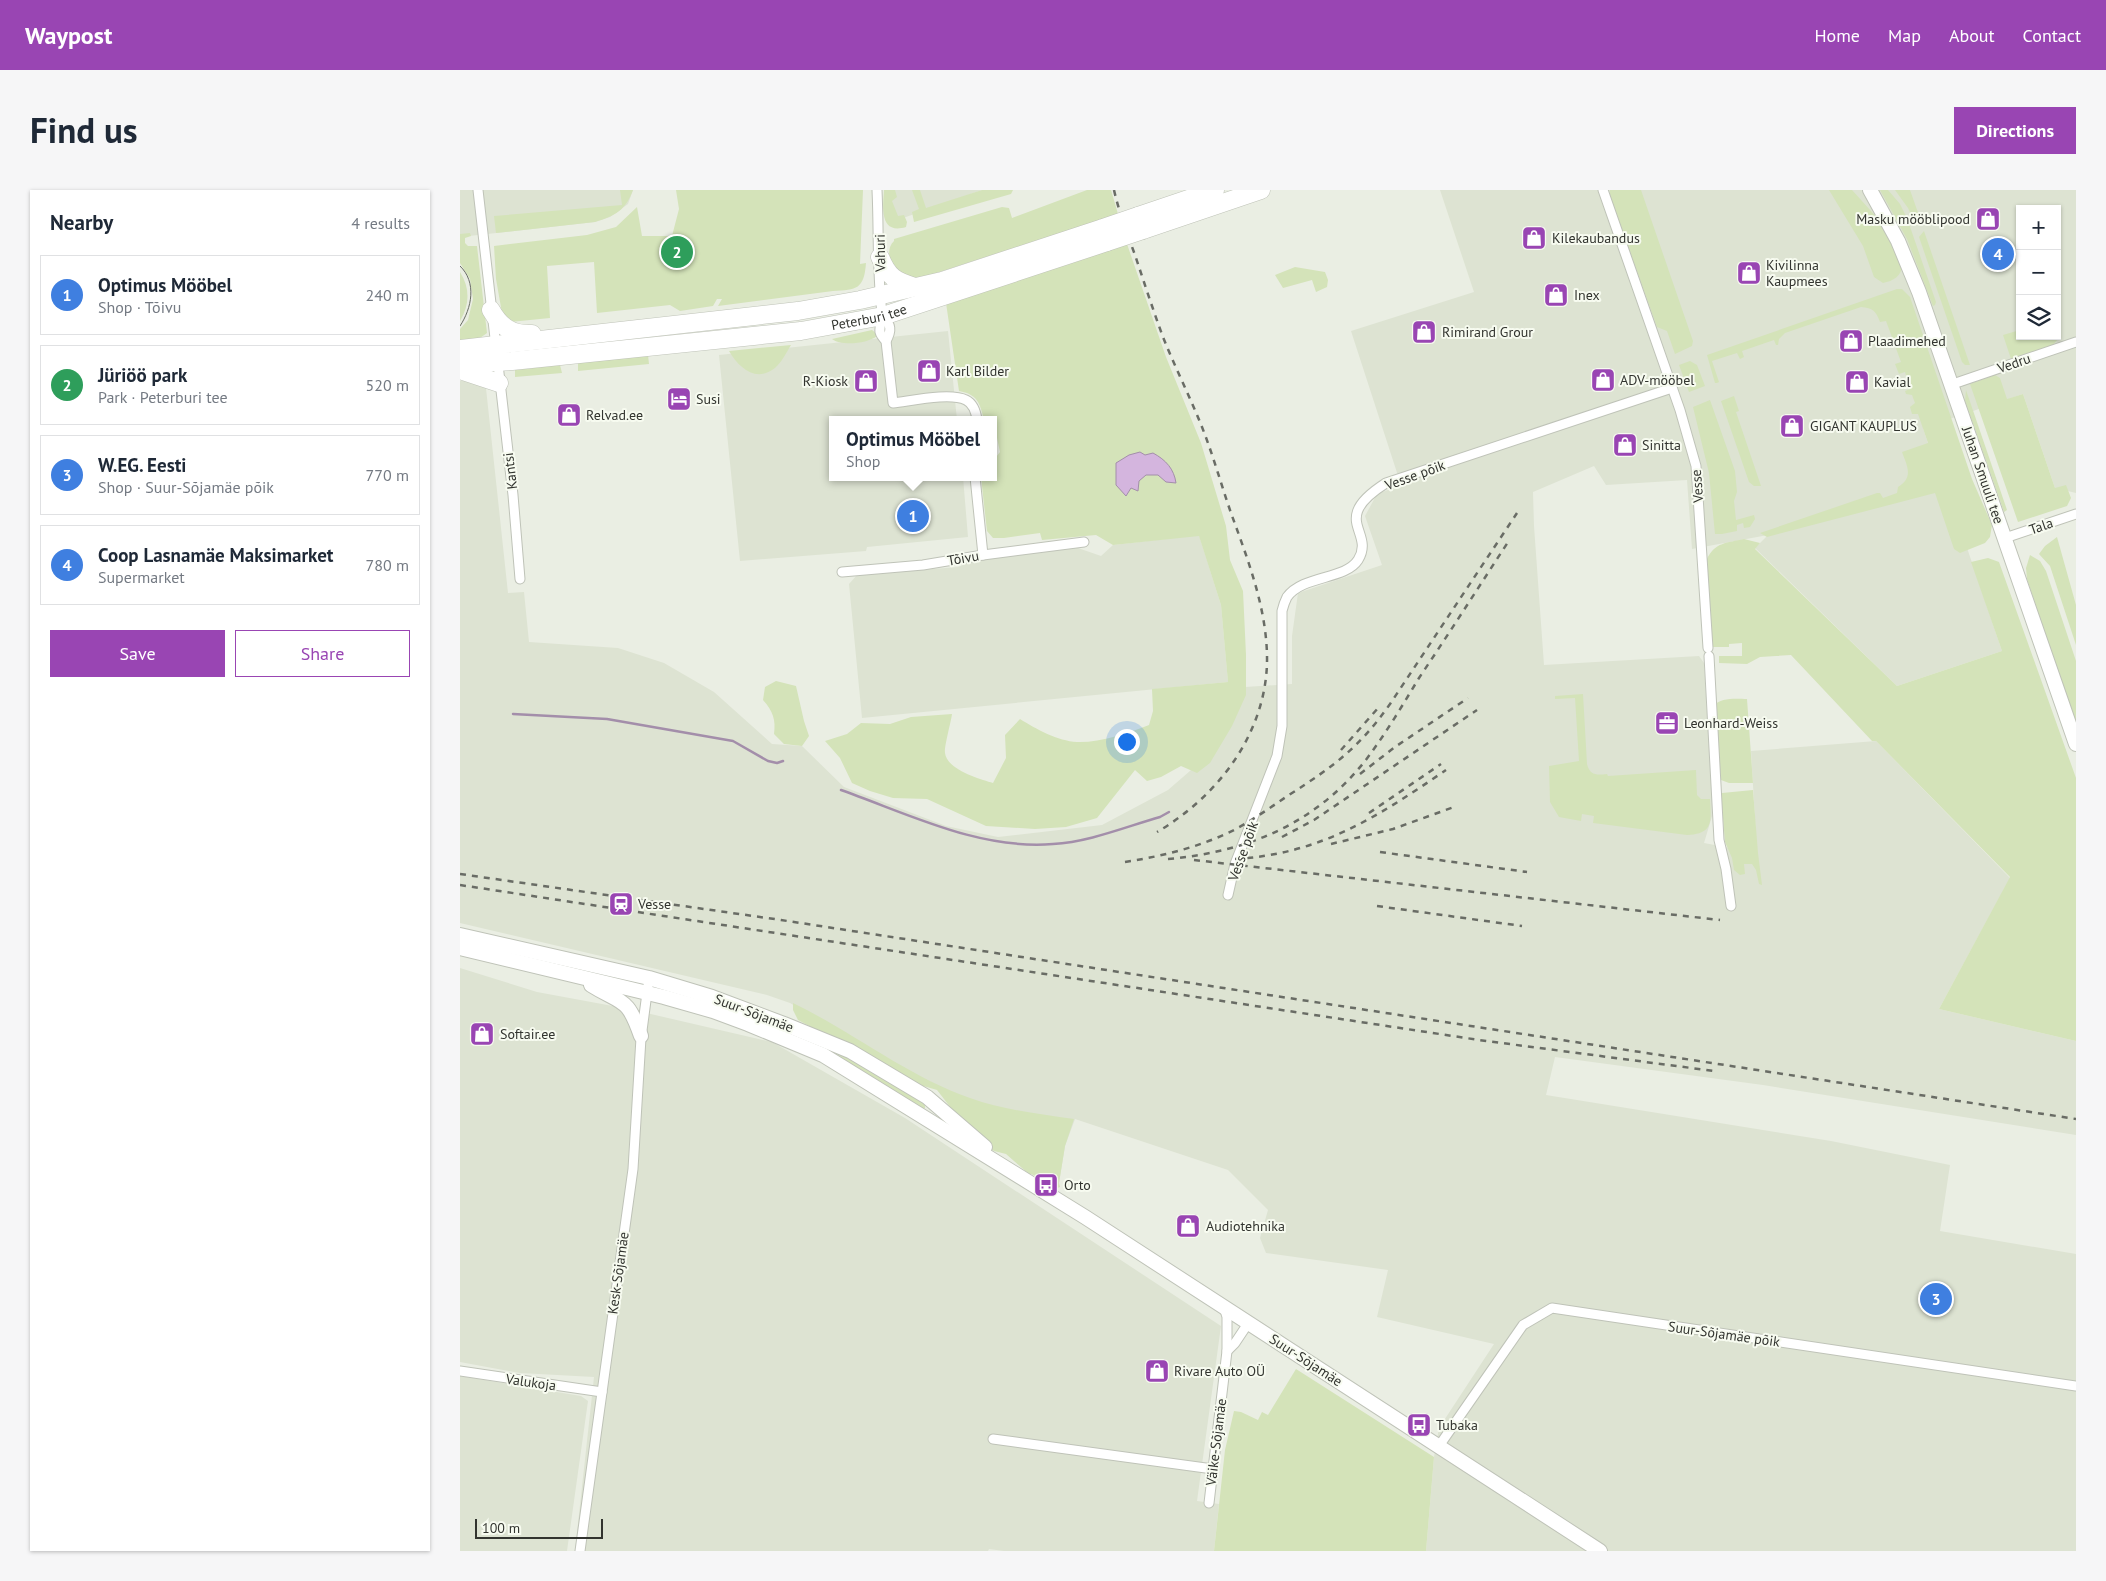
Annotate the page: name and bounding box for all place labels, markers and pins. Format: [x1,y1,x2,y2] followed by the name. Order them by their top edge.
[1975,206,2001,232] shop icon: Masku mööblipood
[1856,210,1970,228] place label: Masku mööblipood
[1521,225,1547,251] shop icon: Kilekaubandus
[1552,229,1640,247] place label: Kilekaubandus
[661,233,693,271] pin: 2
[1982,235,2014,273] pin: 4
[1766,256,1828,290] place label: Kivilinna Kaupmees
[1736,260,1762,286] shop icon: Kivilinna Kaupmees
[1543,282,1569,308] shop icon: Inex
[1574,286,1600,304] place label: Inex
[1411,319,1437,345] shop icon: Rimirand Grour
[1442,323,1533,341] place label: Rimirand Grour
[1838,328,1864,354] shop icon: Plaadimehed
[1868,332,1946,350] place label: Plaadimehed
[916,358,942,384] shop icon: Karl Bilder
[946,362,1009,380] place label: Karl Bilder
[1590,367,1616,393] shop icon: ADV-mööbel
[853,368,879,394] shop icon: R-Kiosk
[1844,369,1870,395] shop icon: Kavial
[1620,371,1694,389] place label: ADV-mööbel
[803,372,848,390] place label: R-Kiosk
[1874,373,1911,391] place label: Kavial
[666,386,692,412] hotel icon: Susi
[696,390,721,408] place label: Susi
[556,402,582,428] shop icon: Relvad.ee
[586,406,643,424] place label: Relvad.ee
[1779,413,1805,439] shop icon: GIGANT KAUPLUS
[1810,417,1917,435] place label: GIGANT KAUPLUS
[1612,432,1638,458] shop icon: Sinitta
[1642,436,1681,454] place label: Sinitta
[897,497,929,535] pin: 1
[1654,710,1680,736] office icon: Leonhard-Weiss
[1684,714,1778,732] place label: Leonhard-Weiss
[608,891,634,917] station icon: Vesse
[637,895,671,913] place label: Vesse
[469,1021,495,1047] shop icon: Softair.ee
[500,1025,555,1043] place label: Softair.ee
[1033,1172,1059,1198] bus stop icon: Orto
[1064,1176,1091,1194] place label: Orto
[1175,1213,1201,1239] shop icon: Audiotehnika
[1206,1217,1285,1235] place label: Audiotehnika
[1920,1280,1952,1318] pin: 3
[1144,1358,1170,1384] shop icon: Rivare Auto OÜ
[1174,1362,1265,1380] place label: Rivare Auto OÜ
[1406,1412,1432,1438] bus stop icon: Tubaka
[1436,1416,1478,1434] place label: Tubaka

